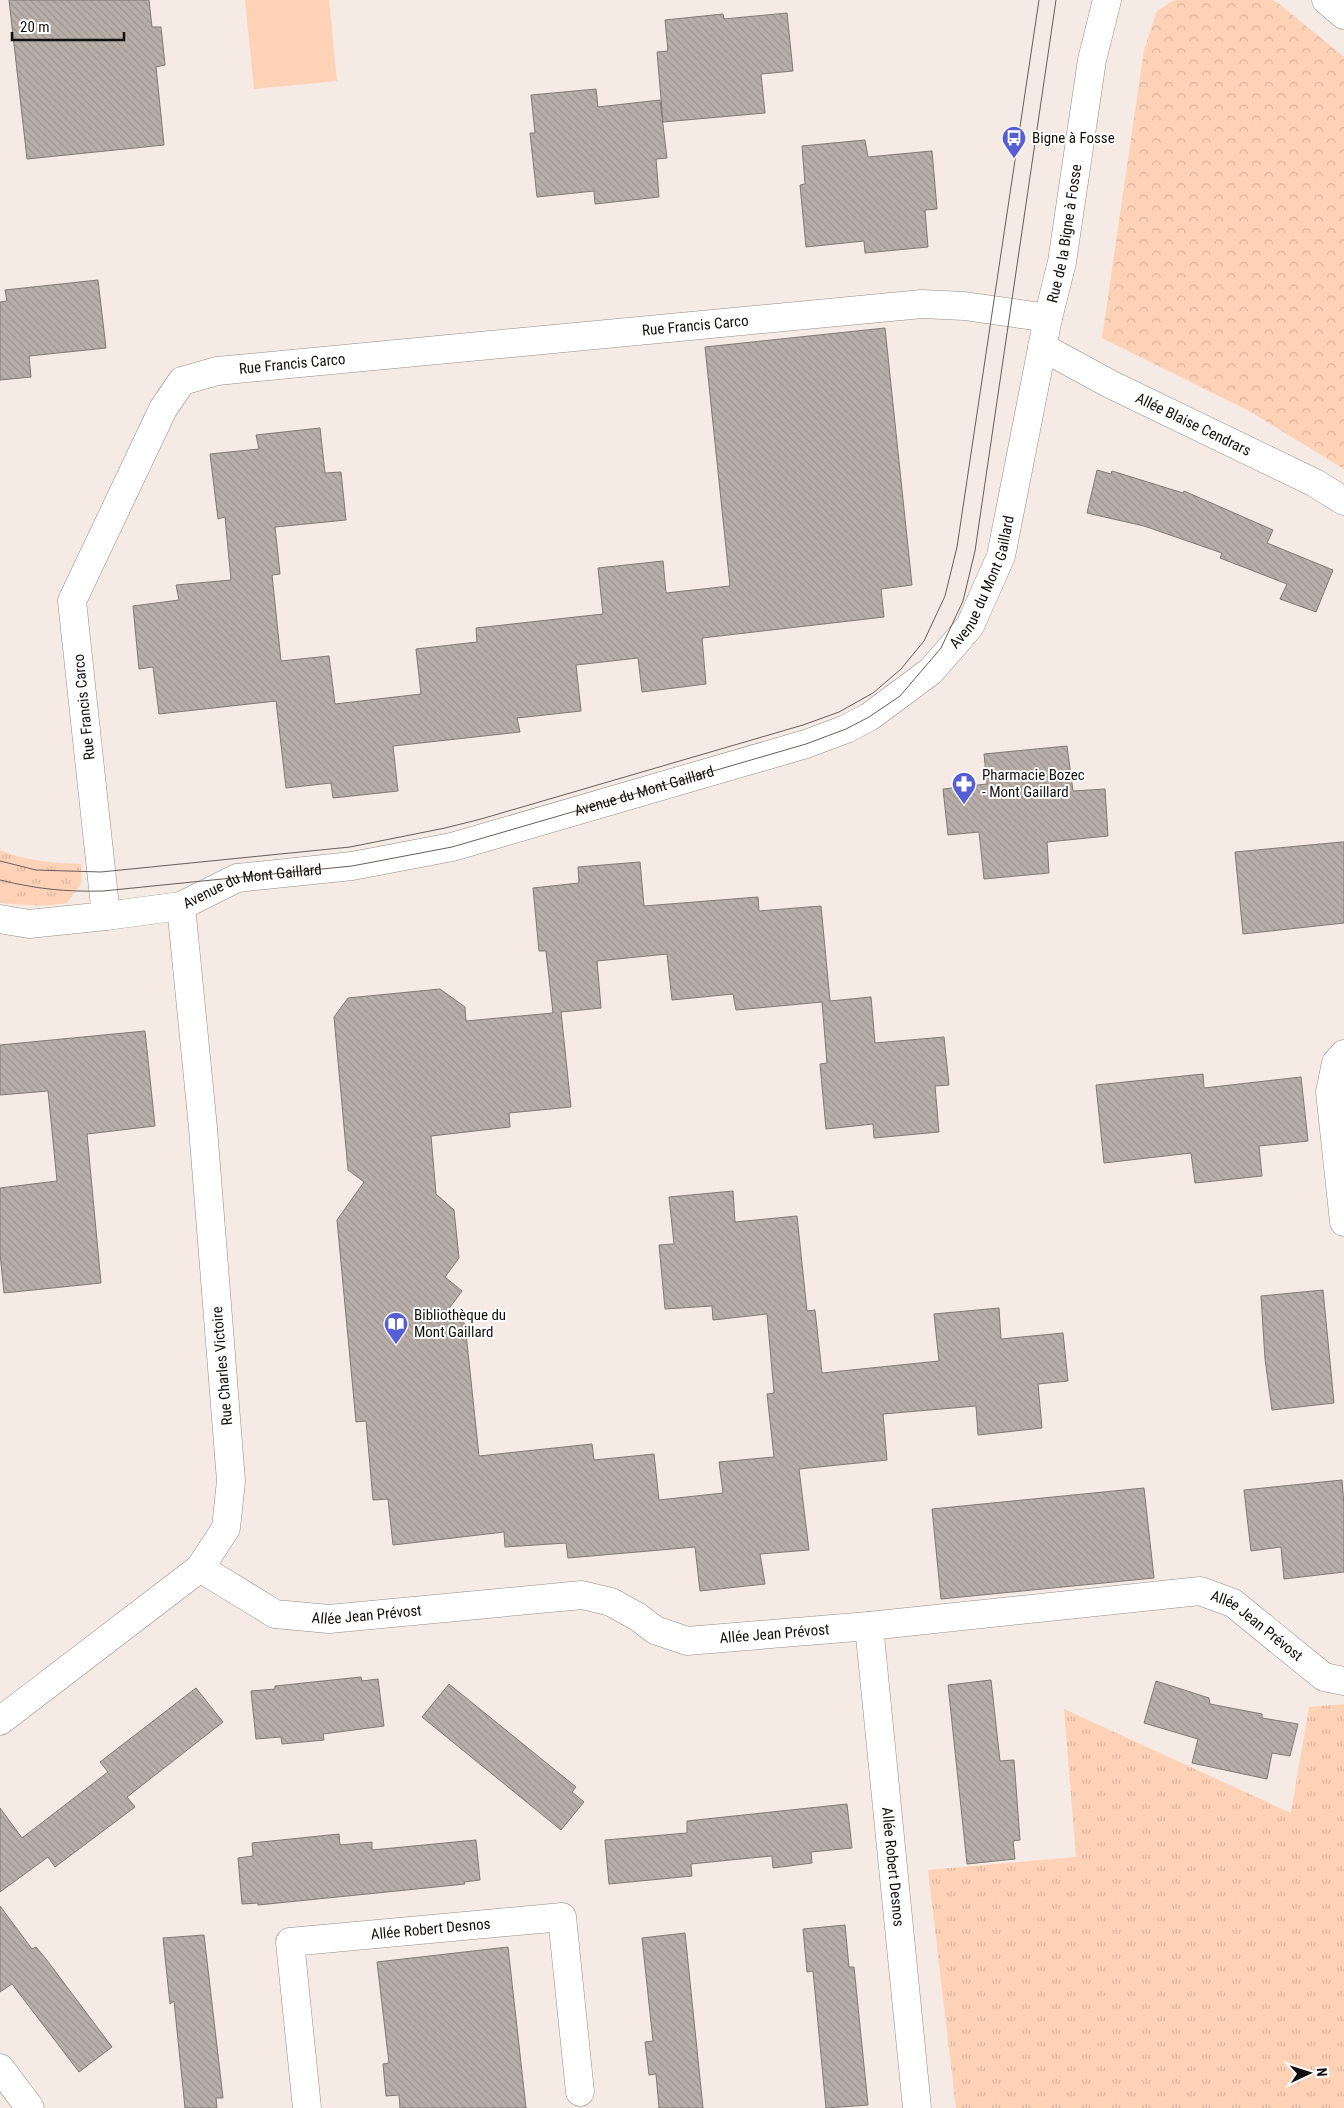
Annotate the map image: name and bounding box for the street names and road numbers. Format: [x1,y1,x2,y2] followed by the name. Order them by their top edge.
[1043,163,1085,305] street label: Rue de la Bigne à Fosse
[641,312,749,340] street label: Rue Francis Carco
[238,350,346,378] street label: Rue Francis Carco
[1133,389,1254,460] street label: Allée Blaise Cendrars
[946,514,1018,652] street label: Avenue du Mont Gaillard
[69,653,99,761] street label: Rue Francis Carco
[572,762,716,820] street label: Avenue du Mont Gaillard
[180,860,323,913] street label: Avenue du Mont Gaillard
[208,1306,236,1426] street label: Rue Charles Victoire
[1208,1587,1306,1665] street label: Allée Jean Prévost
[311,1601,422,1628] street label: Allée Jean Prévost
[719,1620,830,1647] street label: Allée Jean Prévost
[878,1806,908,1928] street label: Allée Robert Desnos
[370,1915,491,1944] street label: Allée Robert Desnos

